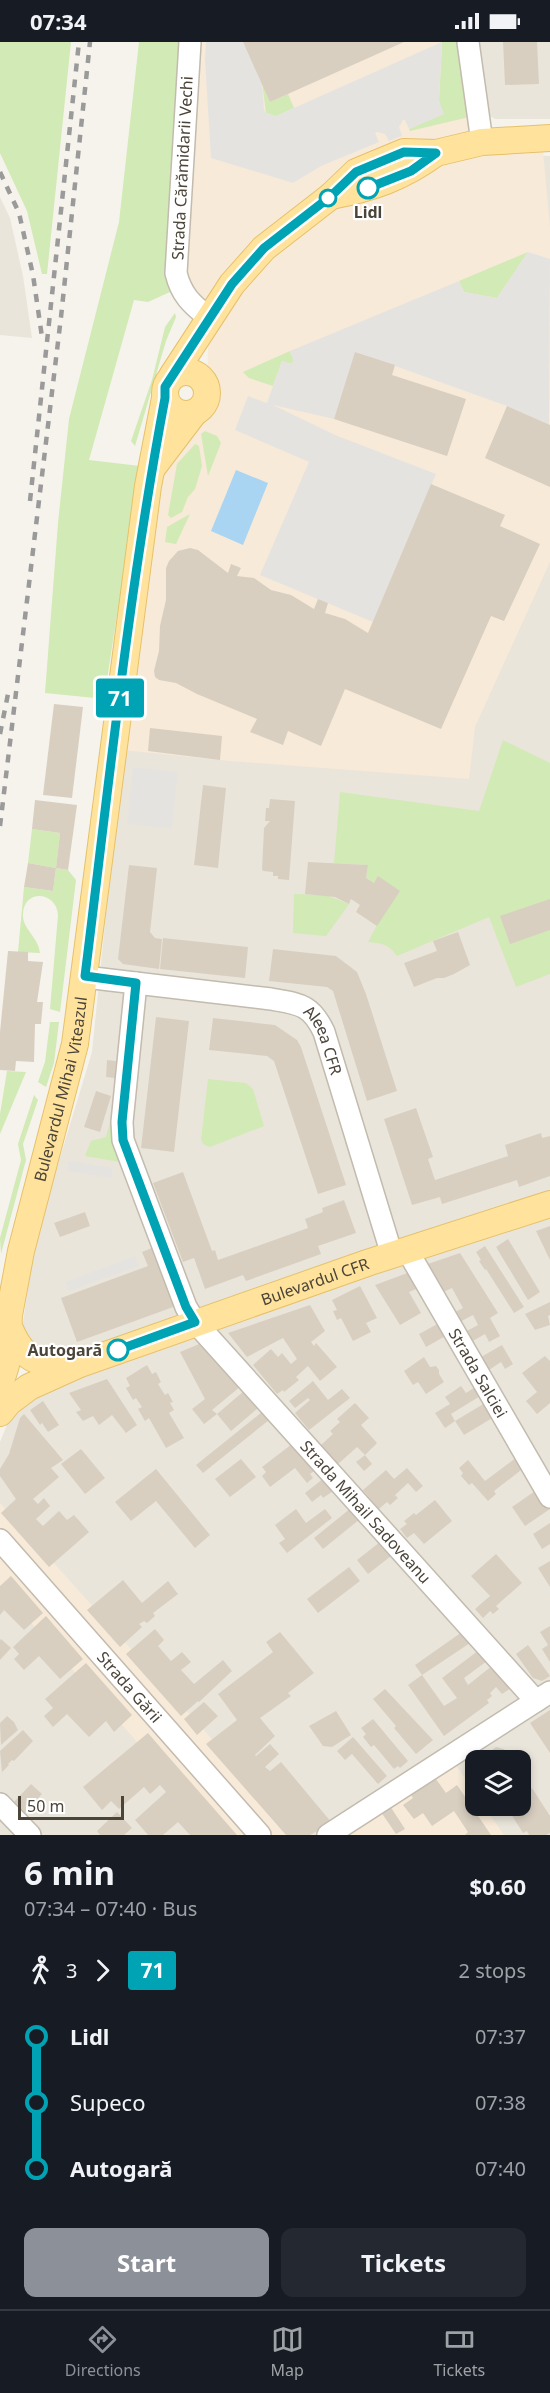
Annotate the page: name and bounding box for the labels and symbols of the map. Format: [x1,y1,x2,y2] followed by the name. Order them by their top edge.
[166,76,198,260] street label: Strada Cărămidarii Vechi
[357,177,379,199] marker: Lidl
[319,189,337,207] unlabelled marker
[354,201,382,223] place label: Lidl
[93,678,147,718] line badge: 71
[29,995,92,1184] street label: Bulevardul Mihai Viteazul
[299,1000,347,1078] street label: Aleea CFR
[258,1252,372,1311] street label: Bulevardul CFR
[444,1324,513,1422] street label: Strada Salciei
[27,1339,102,1361] place label: Autogară
[107,1339,129,1361] marker: Autogară
[295,1435,436,1588] street label: Strada Mihail Sadoveanu
[92,1647,167,1727] street label: Strada Gării
[18,1793,124,1820] scale bar

